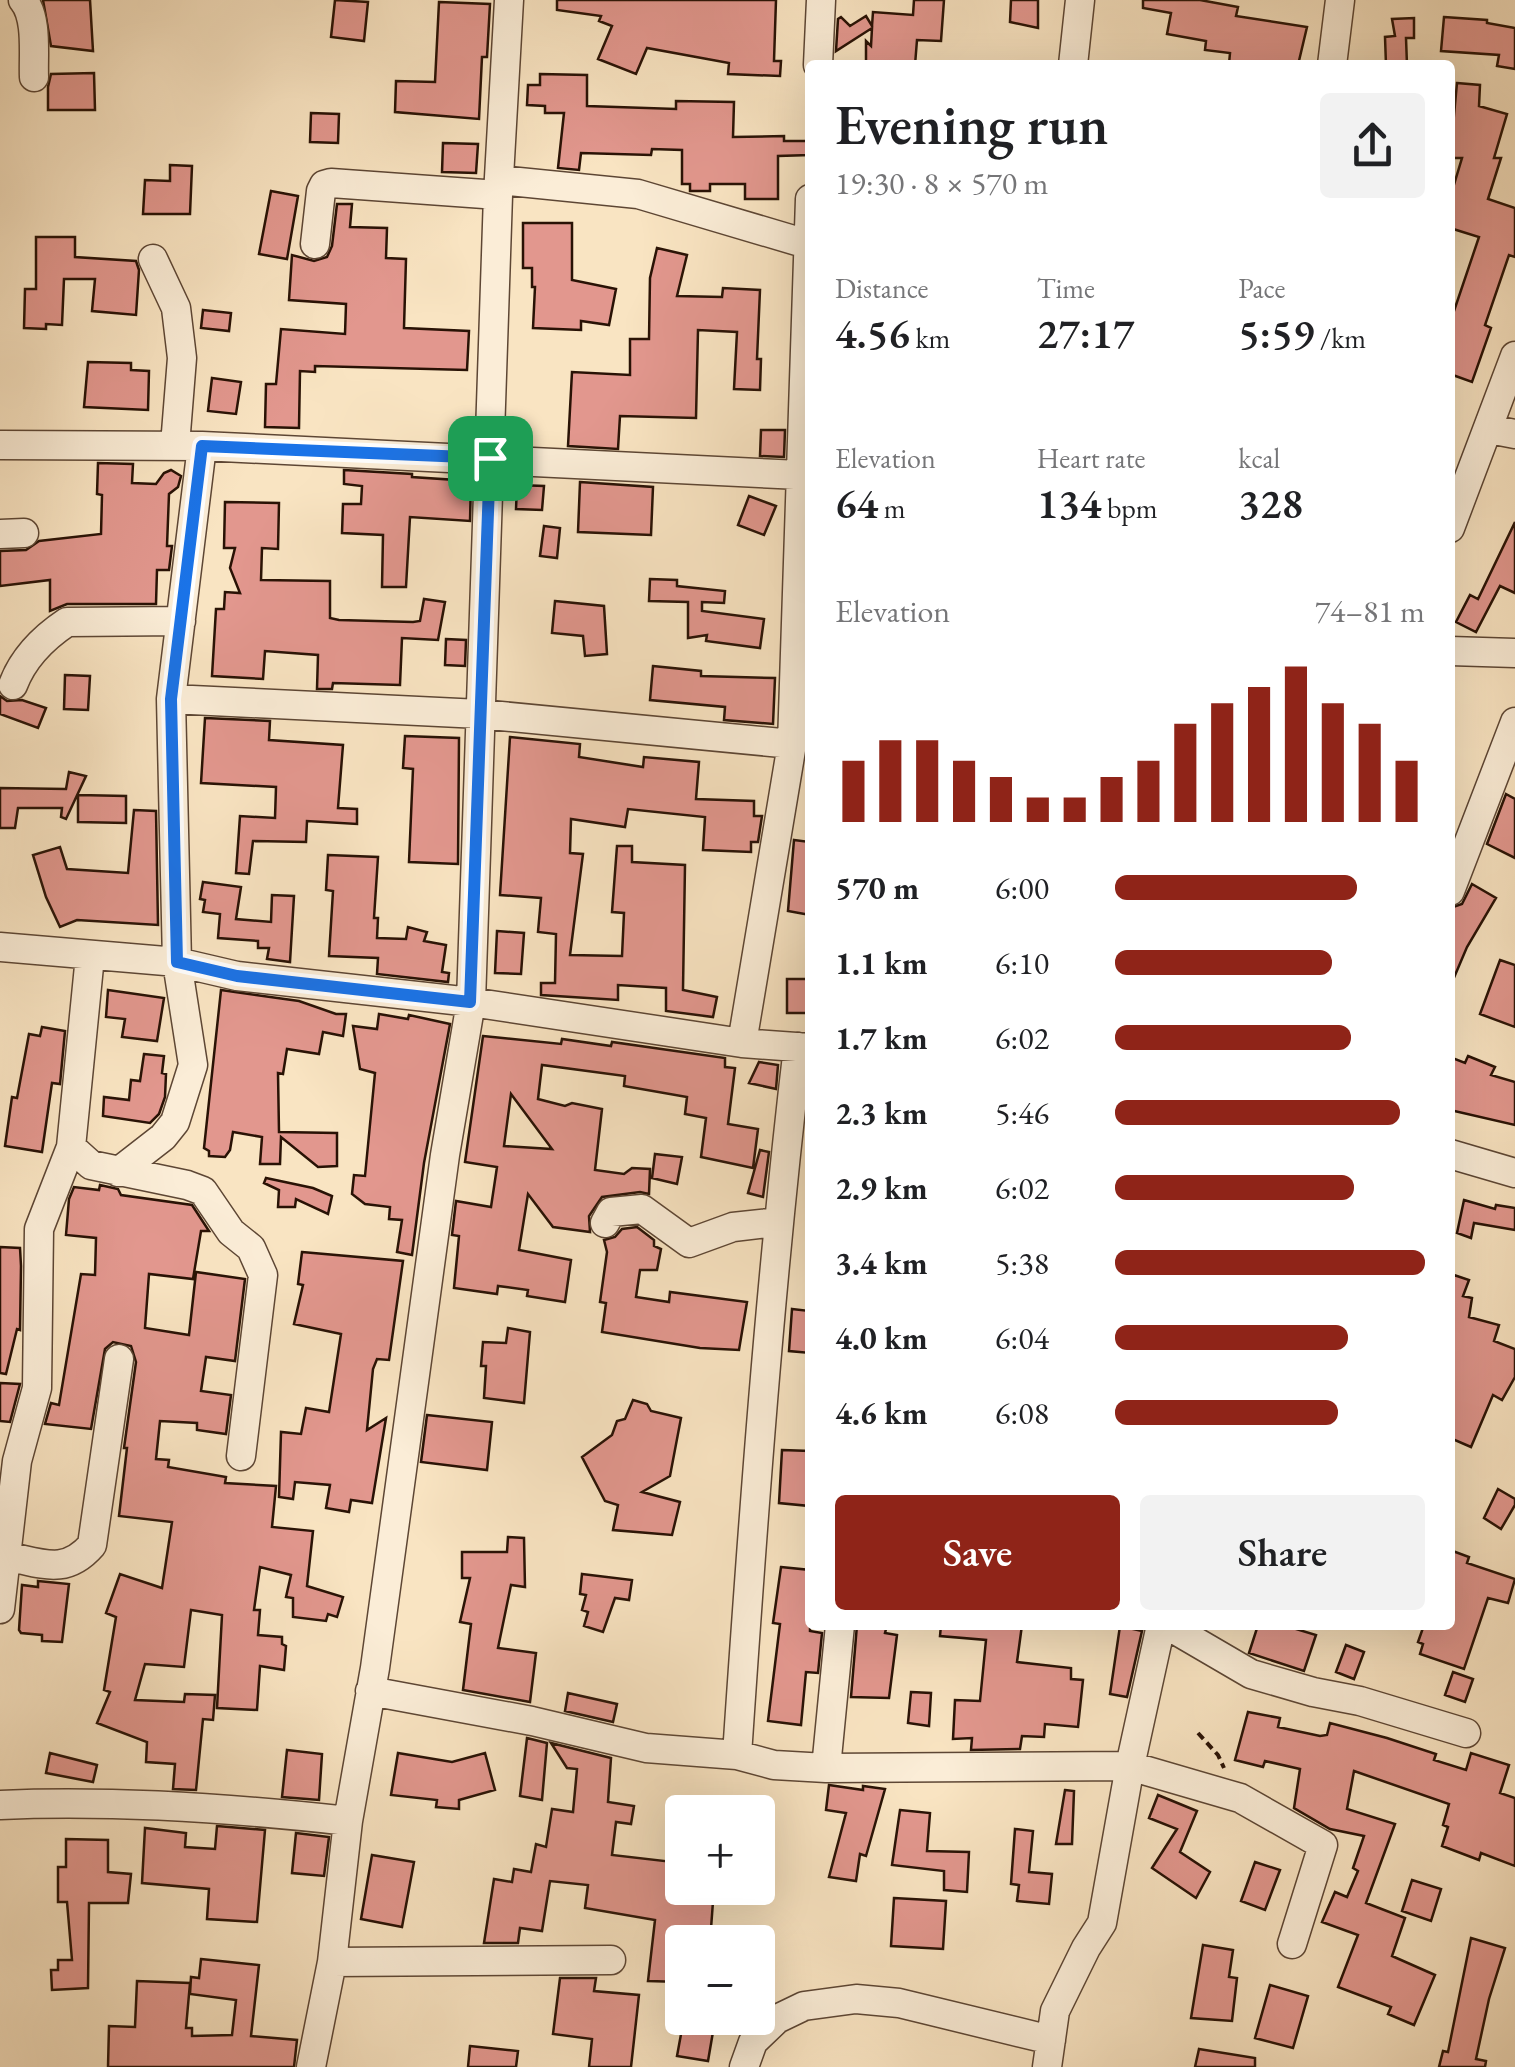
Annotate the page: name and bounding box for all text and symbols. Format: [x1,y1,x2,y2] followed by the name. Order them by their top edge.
[835,89,1108,160] text: Evening run
[1320,93,1425,198] button: share
[835,162,1048,204] text: 19:30 · 8 × 570 m
[835,270,929,306] text: Distance
[1037,270,1095,306] text: Time
[1238,270,1285,306] text: Pace
[835,306,910,361] text: 4.56
[1037,306,1134,361] text: 27:17
[1238,306,1314,361] text: 5:59
[910,320,950,356] text: km
[1314,320,1366,356] text: /km
[448,416,533,501] pin
[463,431,518,486] icon: arrive
[835,440,936,476] text: Elevation
[1037,440,1145,476] text: Heart rate
[1238,440,1280,476] text: kcal
[835,476,878,531] text: 64
[1037,476,1101,531] text: 134
[1238,476,1303,531] text: 328
[878,490,905,526] text: m
[1101,490,1158,526] text: bpm
[835,590,950,632] text: Elevation
[1315,590,1425,632] text: 74–81 m
[835,867,919,909] text: 570 m
[995,867,1049,909] text: 6:00
[835,942,928,984] text: 1.1 km
[995,942,1049,984] text: 6:10
[835,1017,928,1059] text: 1.7 km
[995,1017,1049,1059] text: 6:02
[835,1092,928,1134] text: 2.3 km
[995,1092,1049,1134] text: 5:46
[835,1167,928,1209] text: 2.9 km
[995,1167,1049,1209] text: 6:02
[835,1242,928,1284] text: 3.4 km
[995,1242,1049,1284] text: 5:38
[835,1317,928,1359] text: 4.0 km
[995,1317,1049,1359] text: 6:04
[835,1392,928,1434] text: 4.6 km
[995,1392,1049,1434] text: 6:08
[835,1495,1120,1610] button: Save
[1140,1495,1425,1610] button: Share
[665,1795,775,2035] map controls
[665,1795,775,1905] button: +
[665,1925,775,2035] button: −

